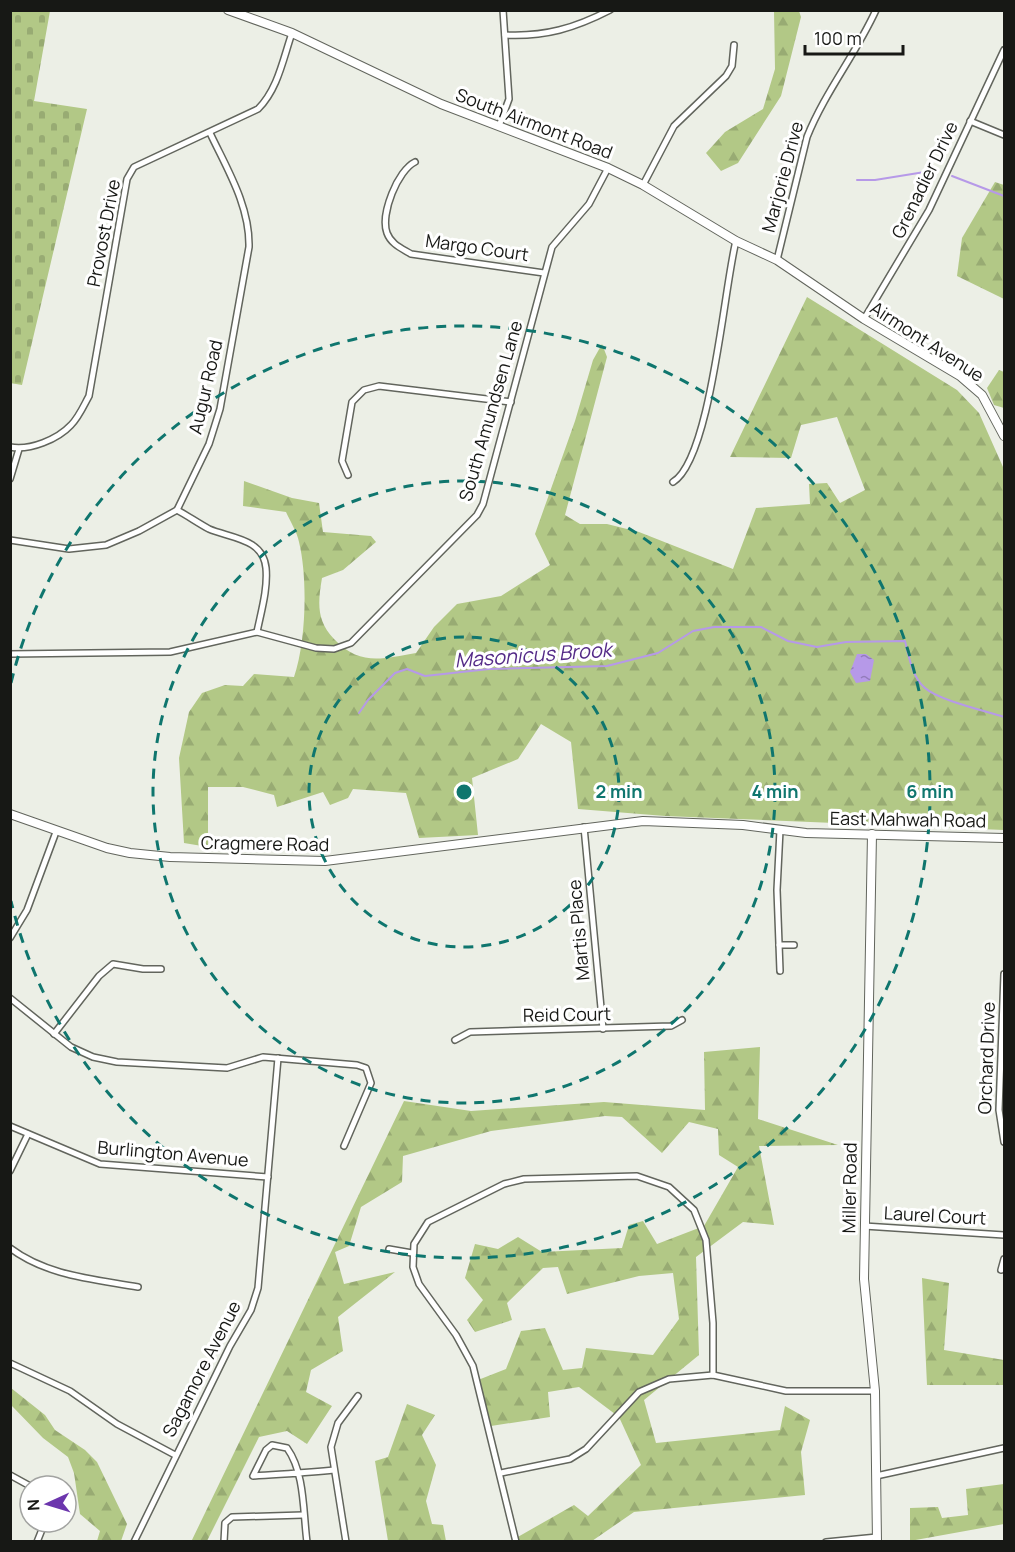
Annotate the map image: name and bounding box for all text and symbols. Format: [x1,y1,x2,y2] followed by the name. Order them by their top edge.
[805,18,902,56] scale bar
[814,26,862,50] text: 100 m
[453,82,616,164] street label: South Airmont Road
[885,117,963,242] street label: Grenadier Drive
[756,119,808,235] street label: Marjorie Drive
[81,177,125,289] street label: Provost Drive
[424,228,530,266] street label: Margo Court
[866,295,989,387] street label: Airmont Avenue
[453,318,527,504] street label: South Amundsen Lane
[183,337,228,436] street label: Augur Road
[454,635,615,673] water label: Masonicus Brook
[596,779,642,803] text: 2 min
[751,779,799,803] text: 4 min
[906,779,954,803] text: 6 min
[454,782,474,802] centre of rings
[830,806,987,832] street label: East Mahwah Road
[201,830,329,856] street label: Cragmere Road
[562,879,594,982] street label: Martis Place
[523,1001,611,1027] street label: Reid Court
[972,1001,1000,1115] street label: Orchard Drive
[97,1134,250,1172] street label: Burlington Avenue
[836,1142,862,1234] street label: Miller Road
[883,1200,987,1230] street label: Laurel Court
[156,1296,246,1441] street label: Sagamore Avenue
[18,1474,78,1534] north arrow
[22,1499,44,1512] text: N

